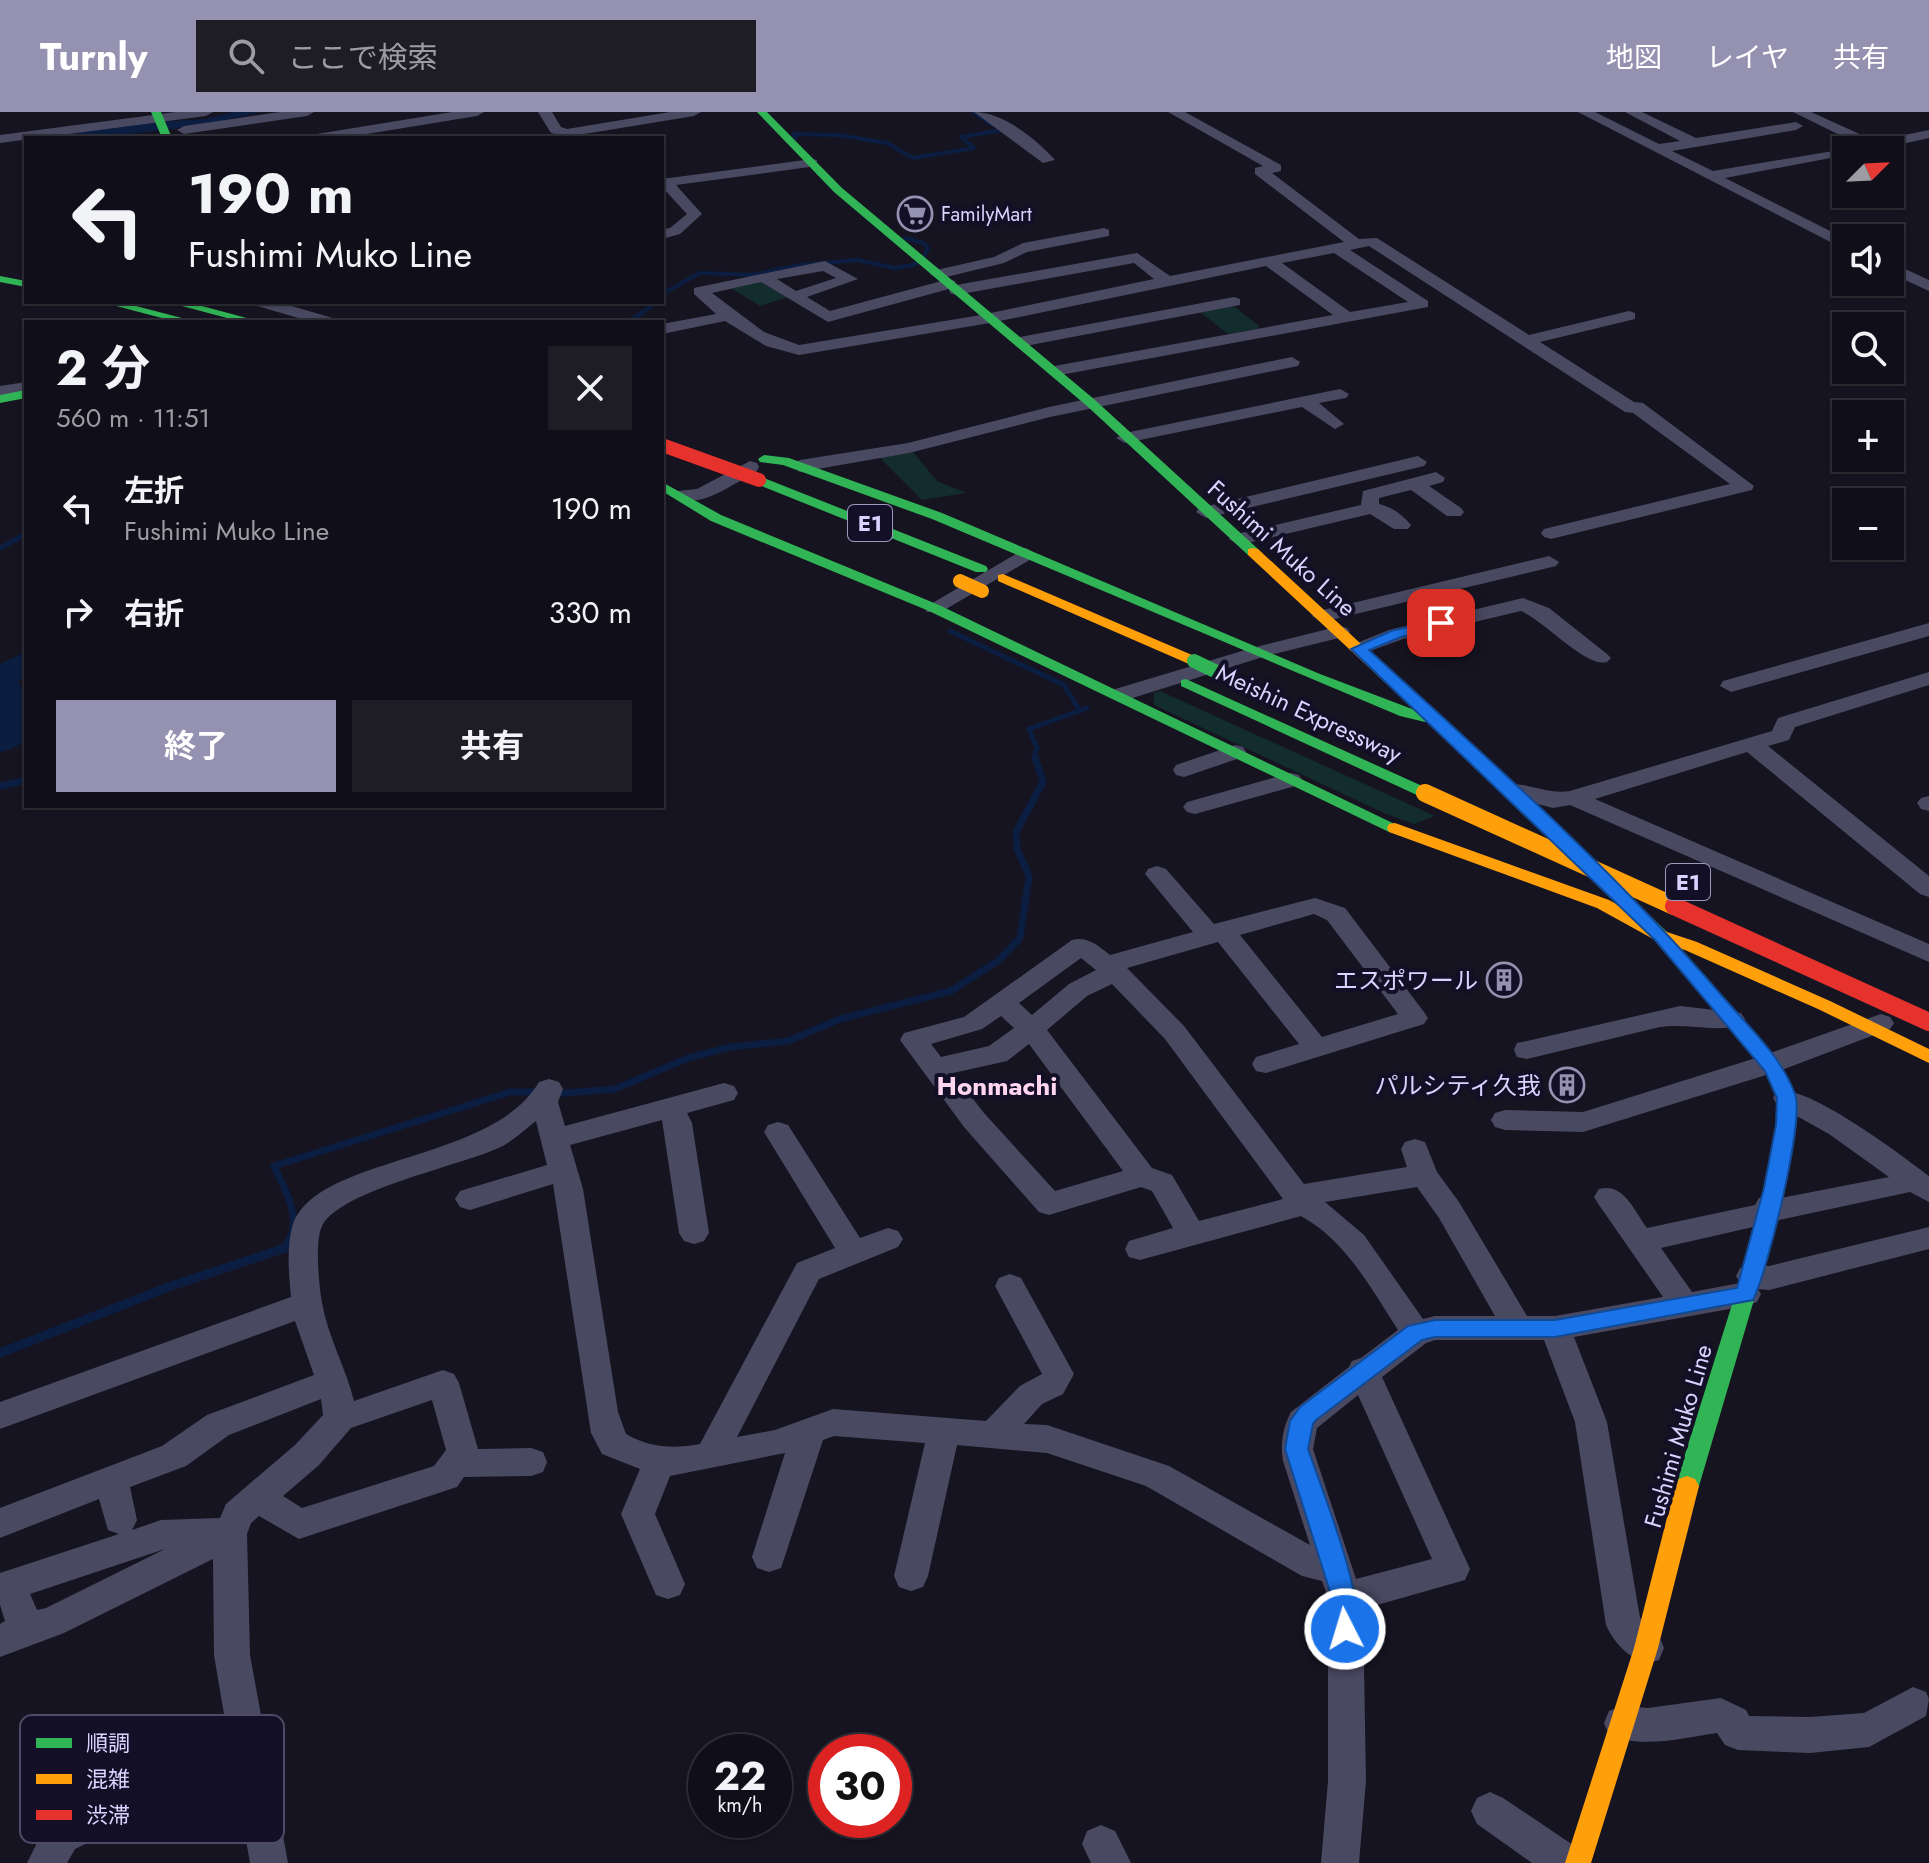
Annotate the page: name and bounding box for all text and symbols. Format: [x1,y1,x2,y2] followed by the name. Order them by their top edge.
[196,20,756,92] search box
[40,29,148,84] text: Turnly
[224,34,268,78] icon: search
[288,36,438,79] text: ここで検索
[1606,37,1662,78] text: 地図
[1706,37,1789,78] text: レイヤ
[1833,37,1889,78] text: 共有
[1832,136,1904,208] north arrow
[1832,136,1904,560] map controls
[188,153,354,234] text: 190 m
[56,168,160,272] icon: left
[896,195,934,233] supermarket icon: FamilyMart
[941,200,1032,229] place label: FamilyMart
[1832,224,1904,296] button: sound
[188,228,472,280] text: Fushimi Muko Line
[1832,312,1904,384] button: search
[56,334,150,403] text: 2 分
[548,346,632,430] button: close
[56,399,210,437] text: 560 m · 11:51
[1832,400,1904,472] button: +
[124,469,184,512] text: 左折
[1200,472,1364,624] street label: Fushimi Muko Line
[56,486,100,530] icon: left
[551,487,632,530] text: 190 m
[1832,488,1904,560] button: −
[848,505,892,541] road number: E1
[124,512,329,550] text: Fushimi Muko Line
[1407,589,1475,657] pin
[56,590,100,634] icon: right
[549,591,632,634] text: 330 m
[124,592,184,635] text: 右折
[1419,601,1463,645] icon: arrive
[1210,655,1408,772] street label: Meishin Expressway
[56,700,336,792] button: 終了
[352,700,632,792] button: 共有
[1666,864,1710,900] road number: E1
[1485,961,1523,999] building icon: エスポワール
[1334,963,1478,998] place label: エスポワール
[1548,1066,1586,1104] building icon: パルシティ久我
[937,1067,1057,1105] district label: Honmachi
[1374,1068,1541,1103] place label: パルシティ久我
[1635,1340,1721,1532] street label: Fushimi Muko Line
[1303,1587,1387,1671] position arrow
[20,1715,284,1843] legend
[86,1727,130,1759] text: 順調
[808,1734,912,1838] speed limit sign: 30
[714,1747,766,1805] text: 22
[86,1763,130,1795] text: 混雑
[717,1791,763,1820] text: km/h
[86,1799,130,1831] text: 渋滞

